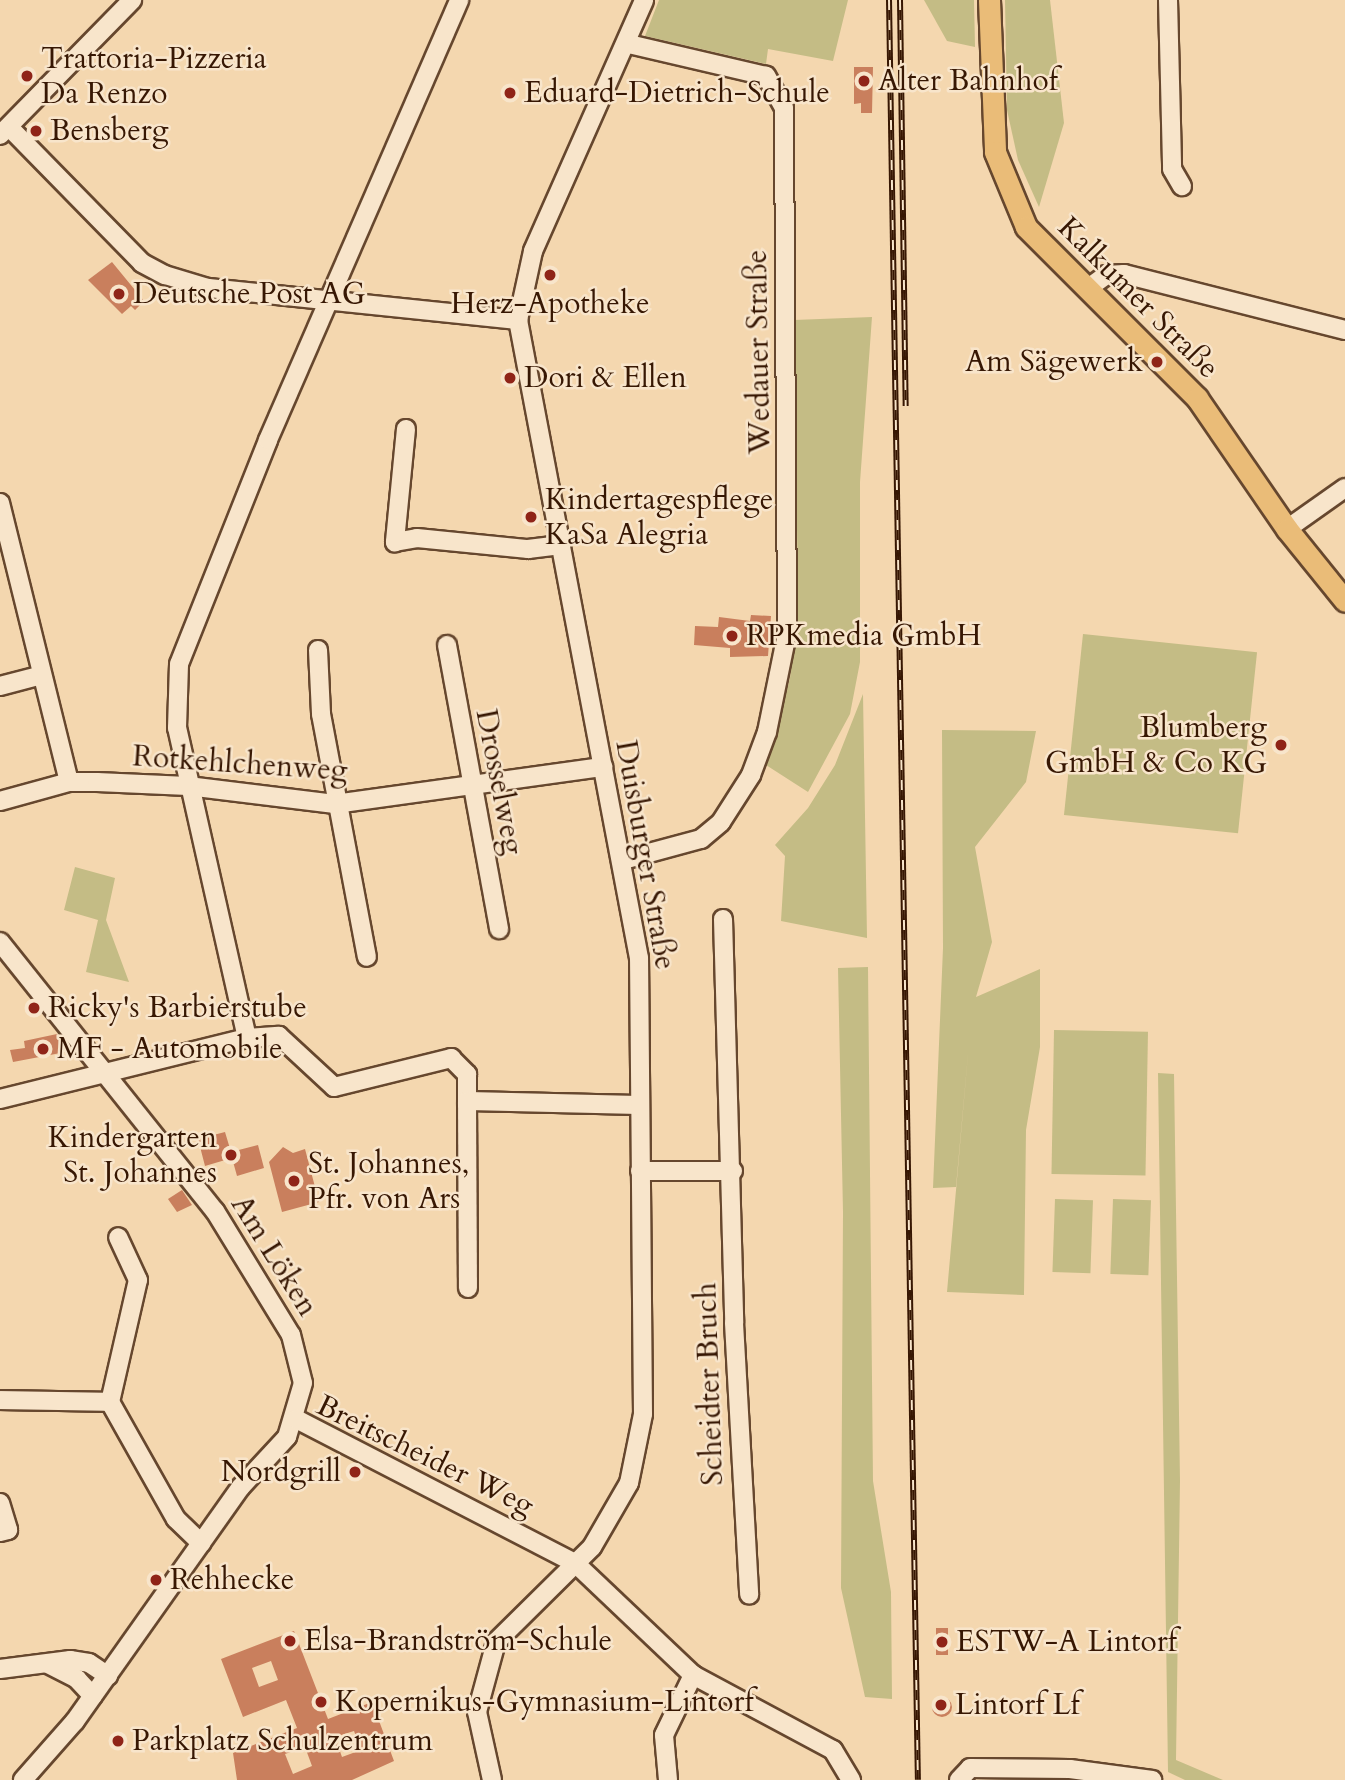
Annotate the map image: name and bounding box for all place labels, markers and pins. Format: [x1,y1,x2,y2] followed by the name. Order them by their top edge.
[41,41,267,111] place label: Trattoria-Pizzeria Da Renzo
[878,63,1058,99] place label: Alter Bahnhof
[19,68,35,84] marker: Trattoria-Pizzeria Da Renzo
[856,73,872,89] marker: Alter Bahnhof
[524,75,830,111] place label: Eduard-Dietrich-Schule
[502,85,518,101] marker: Eduard-Dietrich-Schule
[50,113,169,149] place label: Bensberg
[28,123,44,139] marker: Bensberg
[542,267,558,283] marker: Herz-Apotheke
[133,276,365,312] place label: Deutsche Post AG
[111,286,127,302] marker: Deutsche Post AG
[450,286,650,322] place label: Herz-Apotheke
[965,344,1143,380] place label: Am Sägewerk
[1149,354,1165,370] marker: Am Sägewerk
[524,360,687,396] place label: Dori & Ellen
[502,370,518,386] marker: Dori & Ellen
[545,482,773,552] place label: Kindertagespflege KaSa Alegria
[523,509,539,525] marker: Kindertagespflege KaSa Alegria
[746,618,982,654] place label: RPKmedia GmbH
[724,628,740,644] marker: RPKmedia GmbH
[1045,710,1267,780] place label: Blumberg GmbH & Co KG
[1273,737,1289,753] marker: Blumberg GmbH & Co KG
[48,990,307,1026] place label: Ricky's Barbierstube
[26,1000,42,1016] marker: Ricky's Barbierstube
[57,1031,283,1067] place label: MF - Automobile
[35,1041,51,1057] marker: MF - Automobile
[48,1120,217,1190] place label: Kindergarten St. Johannes
[308,1146,469,1216] place label: St. Johannes, Pfr. von Ars
[223,1147,239,1163] marker: Kindergarten St. Johannes
[286,1173,302,1189] marker: St. Johannes, Pfr. von Ars
[221,1454,341,1490] place label: Nordgrill
[347,1464,363,1480] marker: Nordgrill
[170,1562,294,1598] place label: Rehhecke
[148,1572,164,1588] marker: Rehhecke
[304,1623,612,1659] place label: Elsa-Brandström-Schule
[956,1624,1177,1660] place label: ESTW-A Lintorf
[282,1633,298,1649] marker: Elsa-Brandström-Schule
[934,1634,950,1650] marker: ESTW-A Lintorf
[335,1684,754,1720] place label: Kopernikus-Gymnasium-Lintorf
[955,1687,1080,1723] place label: Lintorf Lf
[313,1694,329,1710] marker: Kopernikus-Gymnasium-Lintorf
[933,1697,949,1713] marker: Lintorf Lf
[132,1723,433,1759] place label: Parkplatz Schulzentrum
[110,1733,126,1749] marker: Parkplatz Schulzentrum

